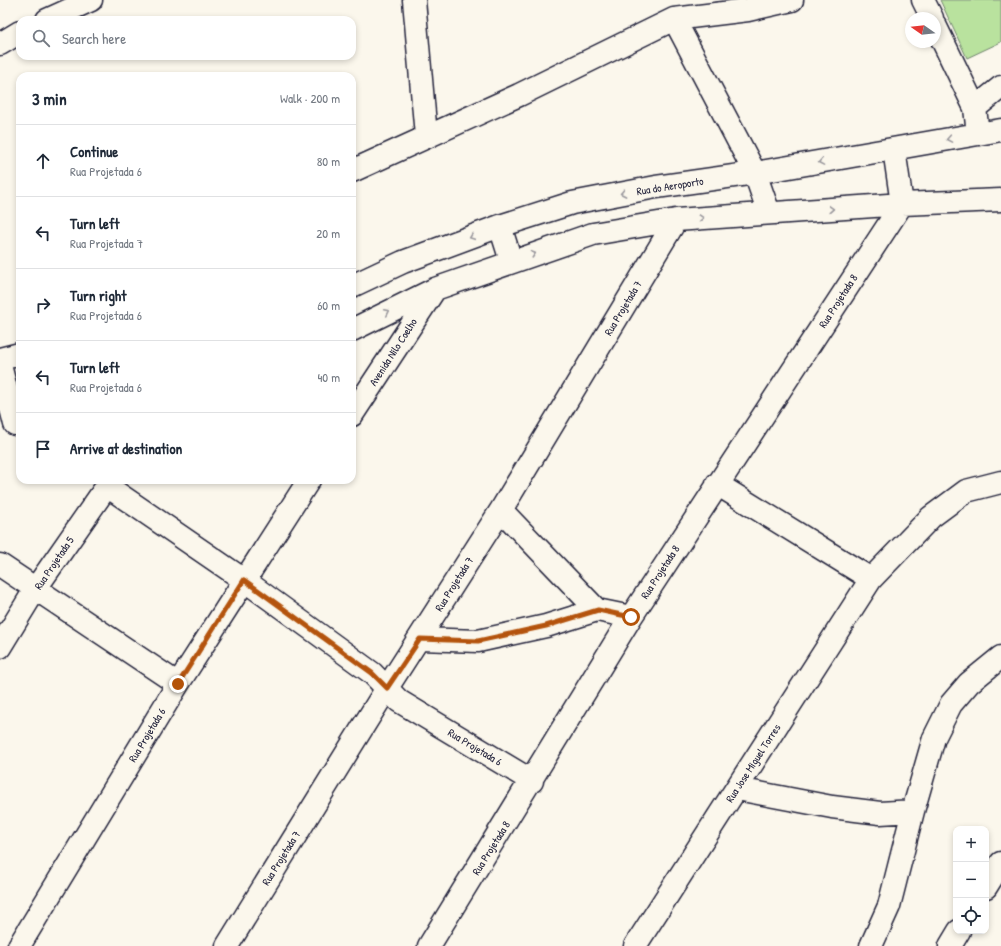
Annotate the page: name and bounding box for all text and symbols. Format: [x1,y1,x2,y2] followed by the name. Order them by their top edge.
[905,12,941,48] north arrow
[16,16,356,60] search box
[30,27,52,49] icon: search
[62,28,126,49] text: Search here
[32,87,67,110] text: 3 min
[280,89,340,107] text: Walk · 200 m
[946,135,952,143] one-way arrow
[70,141,118,162] text: Continue
[32,150,54,172] icon: ahead
[317,152,340,170] text: 80 m
[818,157,824,166] one-way arrow
[70,162,142,180] text: Rua Projetada 6
[636,174,705,198] street label: Rua do Aeroporto
[620,189,627,197] one-way arrow
[828,204,834,213] one-way arrow
[70,213,120,234] text: Turn left
[698,213,704,222] one-way arrow
[32,222,54,244] icon: left
[316,224,340,242] text: 20 m
[468,232,475,240] one-way arrow
[70,234,143,252] text: Rua Projetada 7
[530,250,537,259] one-way arrow
[815,271,861,330] street label: Rua Projetada 8
[601,278,645,338] street label: Rua Projetada 7
[70,285,126,306] text: Turn right
[32,294,54,316] icon: right
[317,296,340,314] text: 60 m
[70,306,142,324] text: Rua Projetada 6
[383,309,390,317] one-way arrow
[366,315,420,388] street label: Avenida Nilo Coelho
[70,357,120,378] text: Turn left
[32,366,54,388] icon: left
[317,368,340,386] text: 40 m
[70,378,142,396] text: Rua Projetada 6
[32,438,54,460] icon: arrive
[70,438,182,459] text: Arrive at destination
[31,533,77,592] street label: Rua Projetada 5
[637,542,683,601] street label: Rua Projetada 8
[432,554,476,614] street label: Rua Projetada 7
[622,608,640,626] route start
[169,675,187,693] route end
[125,705,169,765] street label: Rua Projetada 6
[722,721,784,805] street label: Rua Jose Miguel Torres
[445,725,505,769] street label: Rua Projetada 6
[469,818,513,878] street label: Rua Projetada 8
[953,826,989,934] map controls
[953,826,989,862] button: +
[259,828,303,888] street label: Rua Projetada 7
[953,862,989,898] button: −
[953,898,989,934] button: locate

